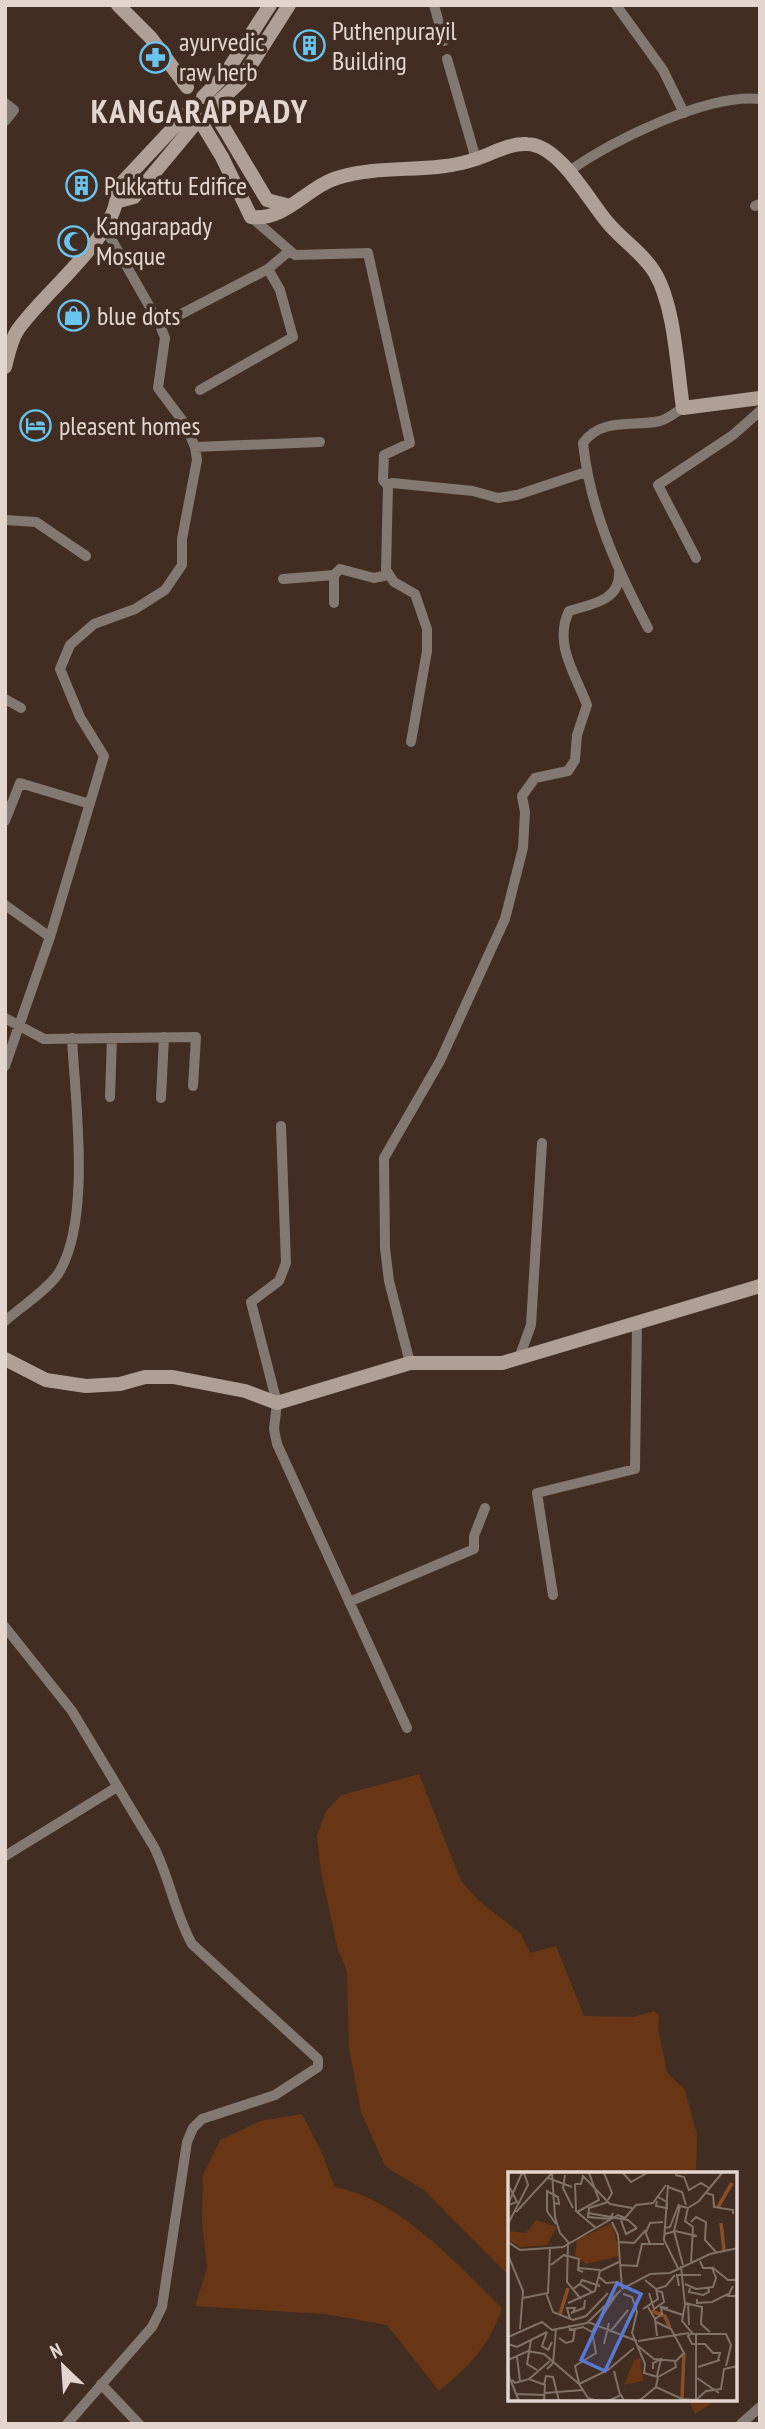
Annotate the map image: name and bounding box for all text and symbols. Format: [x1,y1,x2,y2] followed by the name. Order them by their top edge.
[332,14,457,77] place label: Puthenpurayil Building
[179,25,265,88] place label: ayurvedic raw herb
[292,29,326,63] building icon: Puthenpurayil Building
[139,40,173,74] pharmacy icon: ayurvedic raw herb
[91,89,309,132] district label: KANGARAPPADY
[64,169,98,203] building icon: Pukkattu Edifice
[104,169,247,202] place label: Pukkattu Edifice
[96,209,212,272] place label: Kangarapady Mosque
[56,224,90,258] mosque icon: Kangarapady Mosque
[57,299,91,333] shop icon: blue dots
[97,299,180,332] place label: blue dots
[19,409,53,443] hotel icon: pleasent homes
[59,409,200,442] place label: pleasent homes
[508,2172,737,2401] inset map
[28,2331,98,2401] north arrow
[46,2338,66,2364] text: N

